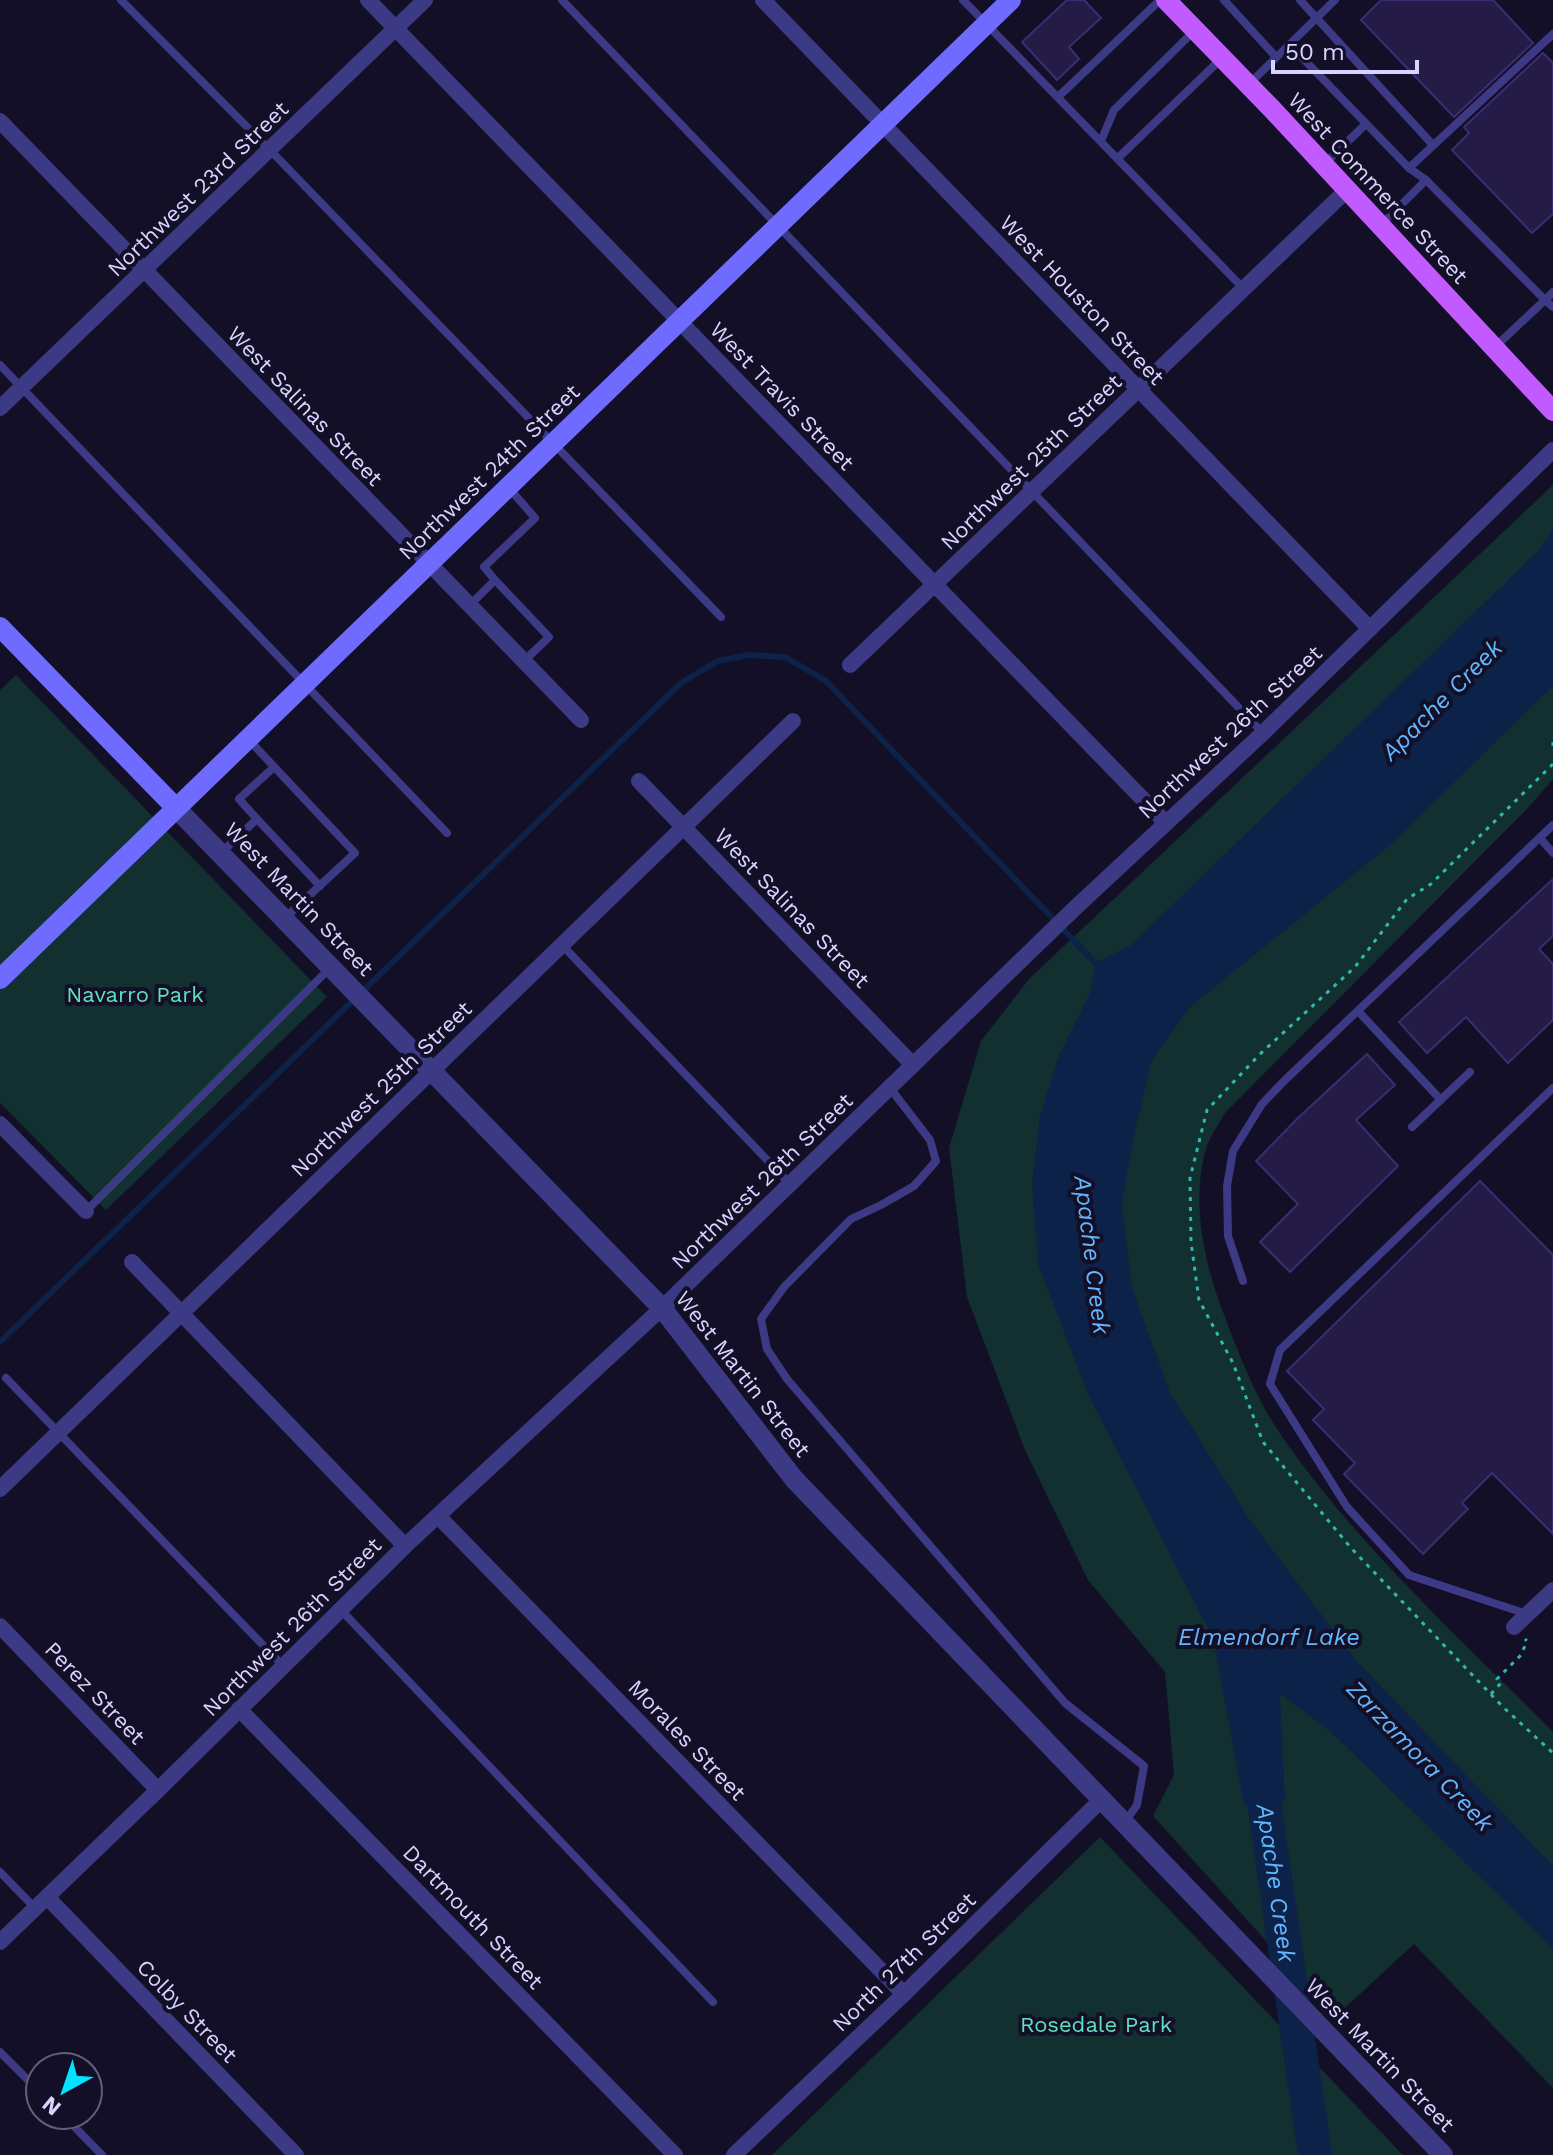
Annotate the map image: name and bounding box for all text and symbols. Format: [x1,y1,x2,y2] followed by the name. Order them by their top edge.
[1273,24,1417,74] scale bar
[1285,38,1345,66] text: 50 m
[1283,87,1473,289] street label: West Commerce Street
[103,96,293,282] street label: Northwest 23rd Street
[995,210,1169,390] street label: West Houston Street
[705,317,859,475] street label: West Travis Street
[222,321,388,491] street label: West Salinas Street
[935,369,1127,555] street label: Northwest 25th Street
[394,379,584,565] street label: Northwest 24th Street
[1375,633,1509,767] water label: Apache Creek
[1133,640,1327,824] street label: Northwest 26th Street
[219,817,379,981] street label: West Martin Street
[709,823,875,993] street label: West Salinas Street
[66,982,204,1007] park label: Navarro Park
[285,996,477,1182] street label: Northwest 25th Street
[666,1088,858,1274] street label: Northwest 26th Street
[1068,1173,1116,1337] water label: Apache Creek
[671,1286,815,1462] street label: West Martin Street
[198,1533,386,1721] street label: Northwest 26th Street
[1178,1623,1360,1651] water label: Elmendorf Lake
[40,1637,150,1749] street label: Perez Street
[1340,1674,1500,1838] water label: Zarzamora Creek
[623,1675,751,1805] street label: Morales Street
[1250,1801,1301,1965] water label: Apache Creek
[398,1840,548,1994] street label: Dartmouth Street
[827,1887,981,2037] street label: North 27th Street
[132,1954,242,2068] street label: Colby Street
[1300,1973,1460,2137] street label: West Martin Street
[1020,2012,1172,2037] park label: Rosedale Park
[24,2051,104,2131] north arrow
[37,2091,66,2121] text: N

